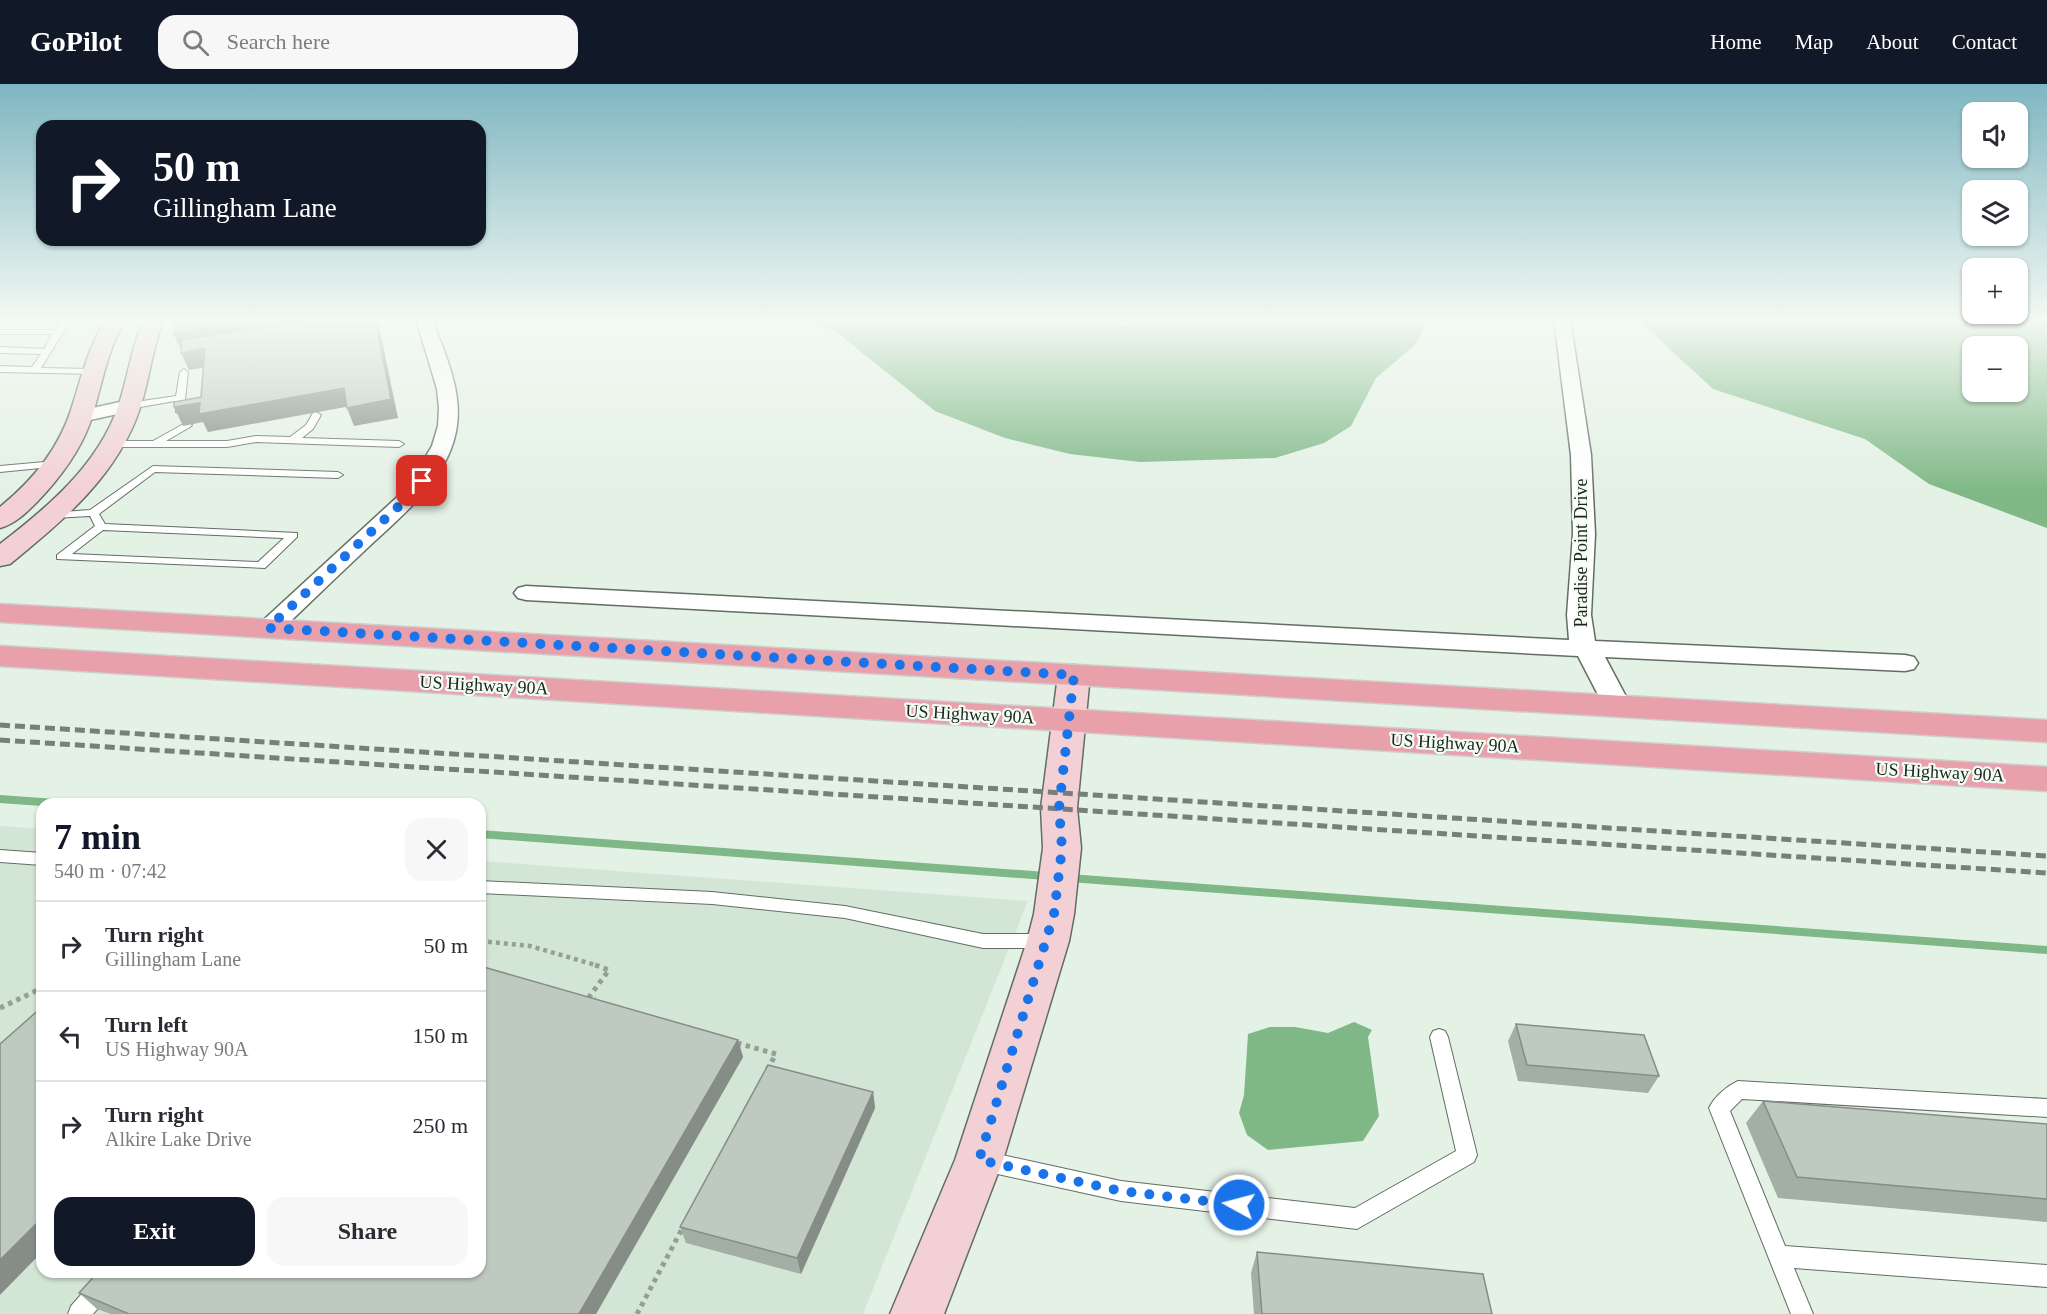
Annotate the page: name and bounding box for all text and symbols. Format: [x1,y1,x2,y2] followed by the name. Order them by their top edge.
[158,15,578,69] search box
[30,26,122,57] text: GoPilot
[179,26,212,59] icon: search
[227,29,330,54] text: Search here
[1710,30,1762,54] text: Home
[1795,30,1833,54] text: Map
[1866,30,1919,54] text: About
[1952,30,2017,54] text: Contact
[1962,102,2028,402] map controls
[1962,102,2028,168] button: sound
[54,144,132,222] icon: right
[153,144,241,190] text: 50 m
[1962,180,2028,246] button: layers
[153,193,337,223] text: Gillingham Lane
[1962,258,2028,324] button: +
[1962,336,2028,402] button: −
[396,455,447,506] pin
[405,464,438,497] icon: arrive
[1571,479,1591,627] street label: Paradise Point Drive
[419,672,549,698] street label: US Highway 90A
[905,701,1035,727] street label: US Highway 90A
[1390,730,1520,756] street label: US Highway 90A
[1875,759,2005,785] street label: US Highway 90A
[54,817,141,857] text: 7 min
[405,818,468,881] button: close
[54,860,167,882] text: 540 m · 07:42
[105,922,204,947] text: Turn right
[54,930,87,963] icon: right
[423,933,468,958] text: 50 m
[105,948,241,970] text: Gillingham Lane
[105,1012,188,1037] text: Turn left
[54,1020,87,1053] icon: left
[412,1023,468,1048] text: 150 m
[105,1038,248,1060] text: US Highway 90A
[105,1102,204,1127] text: Turn right
[54,1110,87,1143] icon: right
[412,1113,468,1138] text: 250 m
[105,1128,252,1150] text: Alkire Lake Drive
[1207,1173,1271,1237] position arrow
[54,1197,255,1266] button: Exit
[267,1197,468,1266] button: Share

